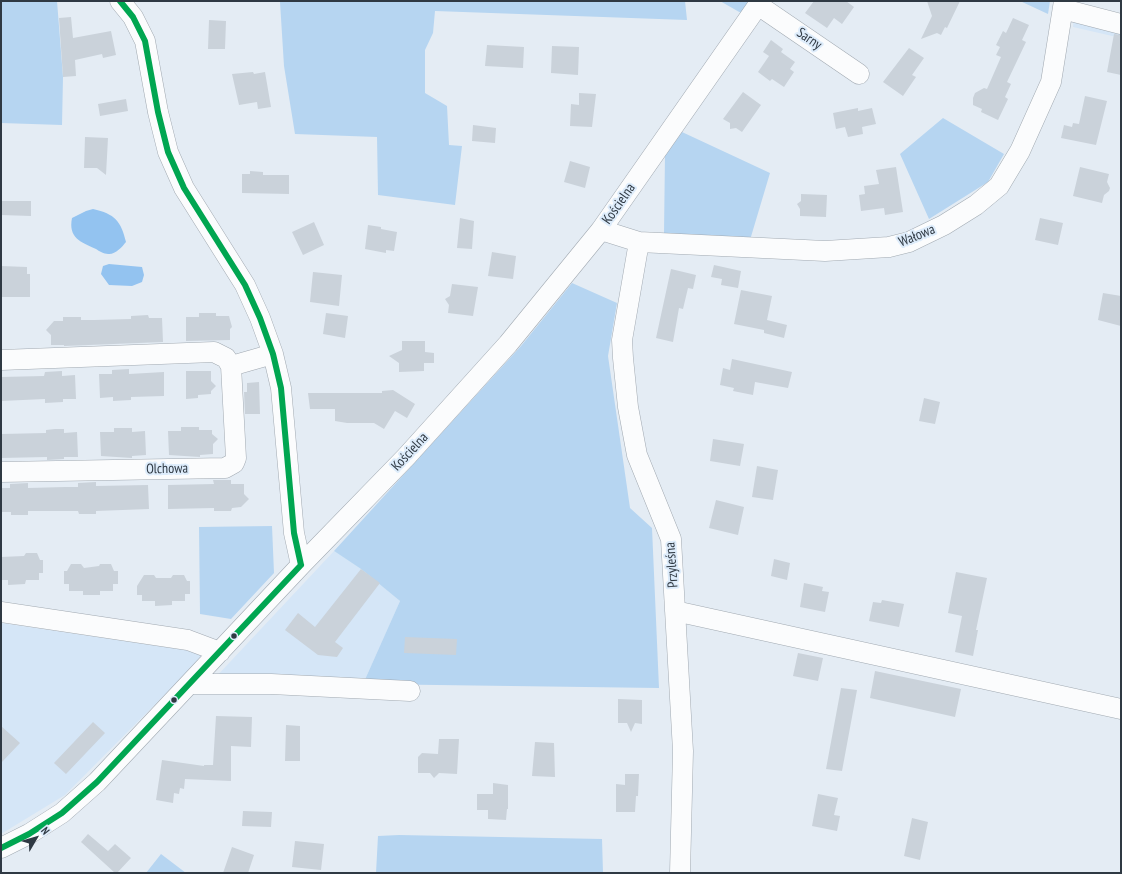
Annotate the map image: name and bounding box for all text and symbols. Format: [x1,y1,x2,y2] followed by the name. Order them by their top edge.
[793,25,825,53] street label: Sarny
[599,180,639,228] street label: Kościelna
[896,221,938,251] street label: Wałowa
[388,429,432,475] street label: Kościelna
[146,460,188,478] street label: Olchowa
[662,542,682,588] street label: Przyleśna
[229,631,239,641] unlabelled marker
[169,695,179,705] unlabelled marker
[16,818,56,858] north arrow
[38,824,53,837] text: N

